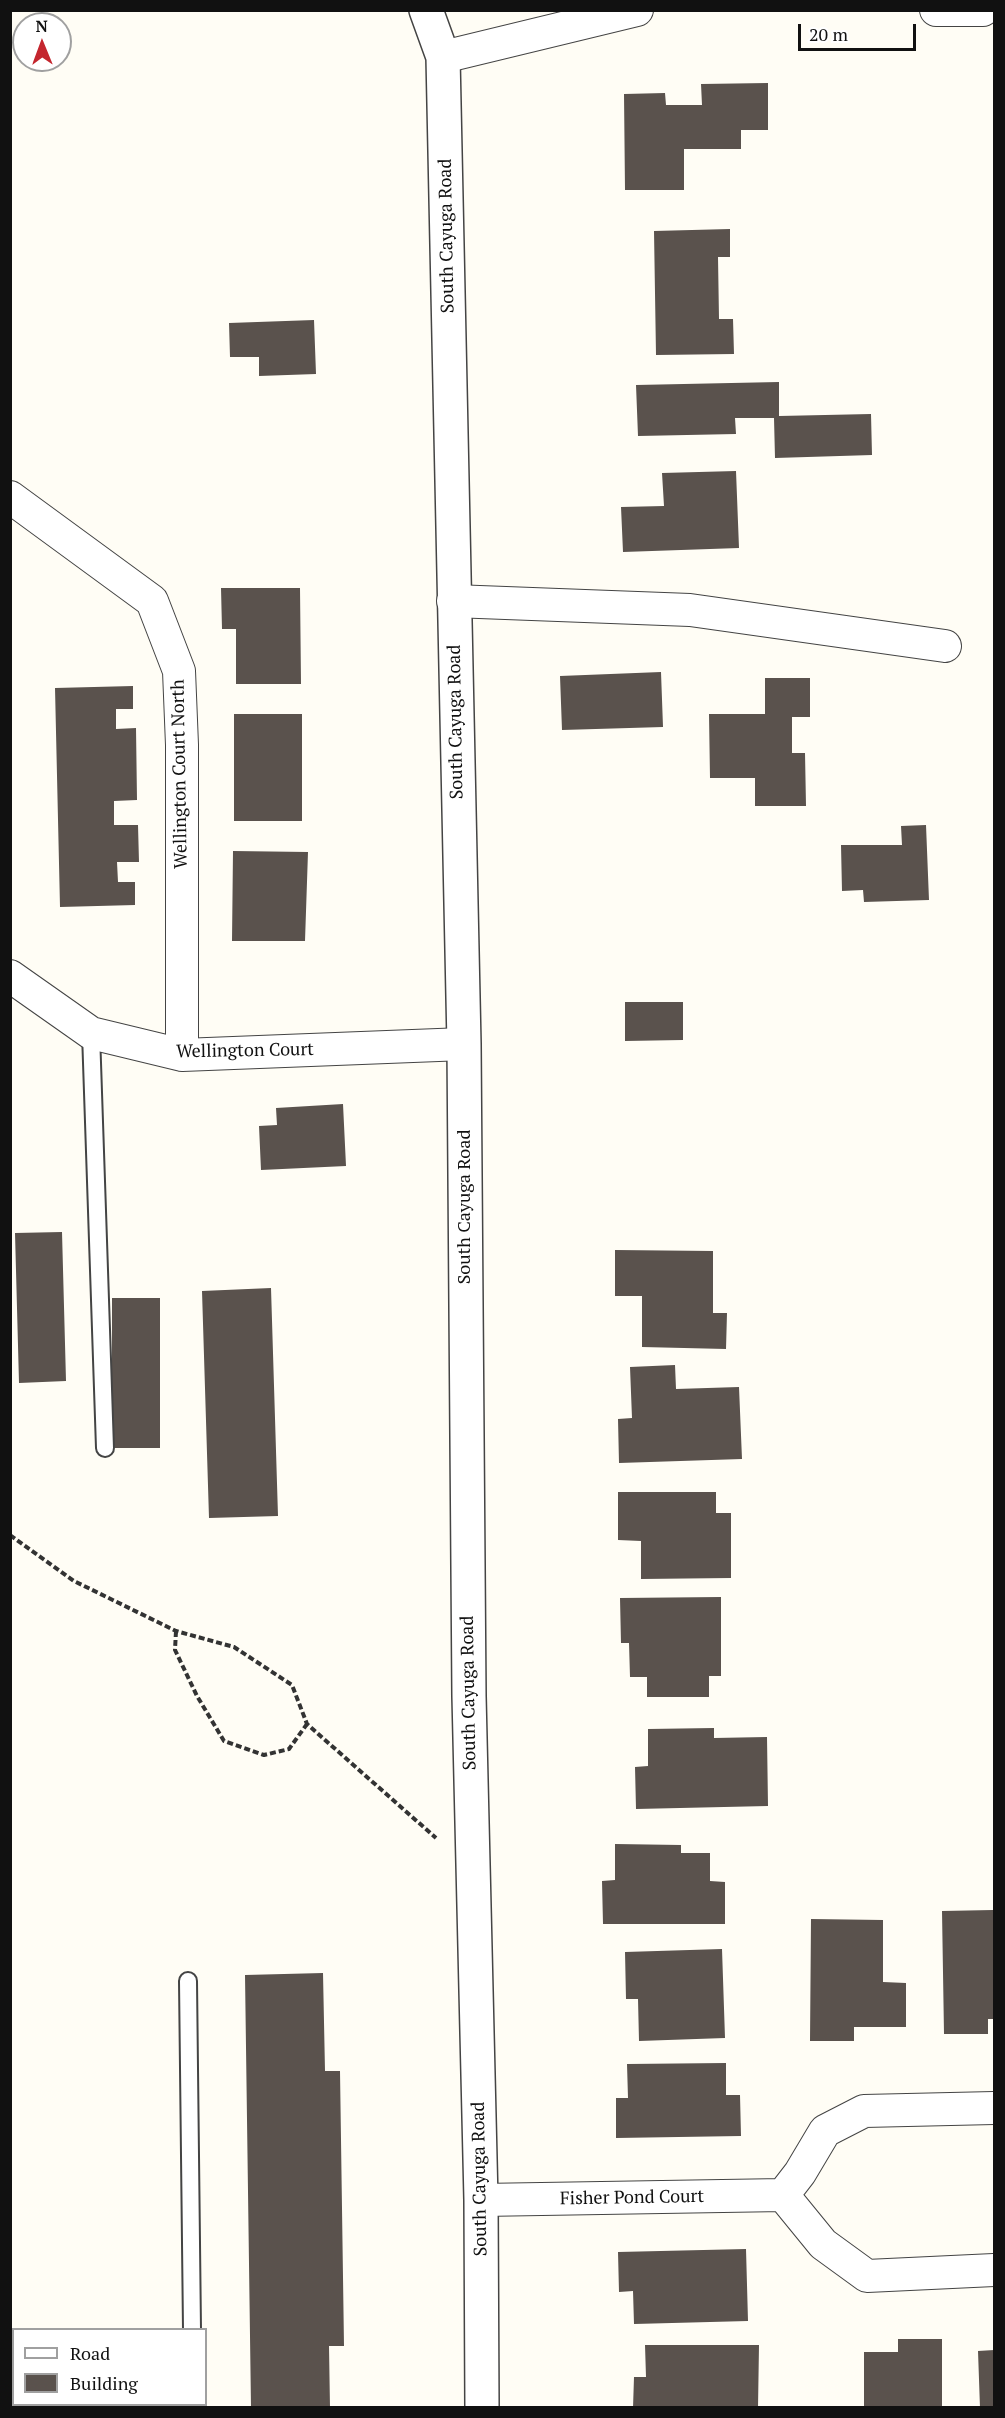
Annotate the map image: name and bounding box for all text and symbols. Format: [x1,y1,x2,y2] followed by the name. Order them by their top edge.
[12,12,72,72] north arrow
[801,12,920,50] scale bar
[35,15,48,37] text: N
[809,22,848,46] text: 20 m
[435,158,459,314] street label: South Cayuga Road
[444,644,468,800] street label: South Cayuga Road
[168,679,192,869] street label: Wellington Court North
[176,1039,314,1063] street label: Wellington Court
[454,1130,476,1284] street label: South Cayuga Road
[457,1615,481,1771] street label: South Cayuga Road
[468,2101,492,2257] street label: South Cayuga Road
[560,2186,704,2210] street label: Fisher Pond Court
[12,2328,207,2406] legend
[70,2341,110,2365] text: Road
[70,2371,138,2395] text: Building

